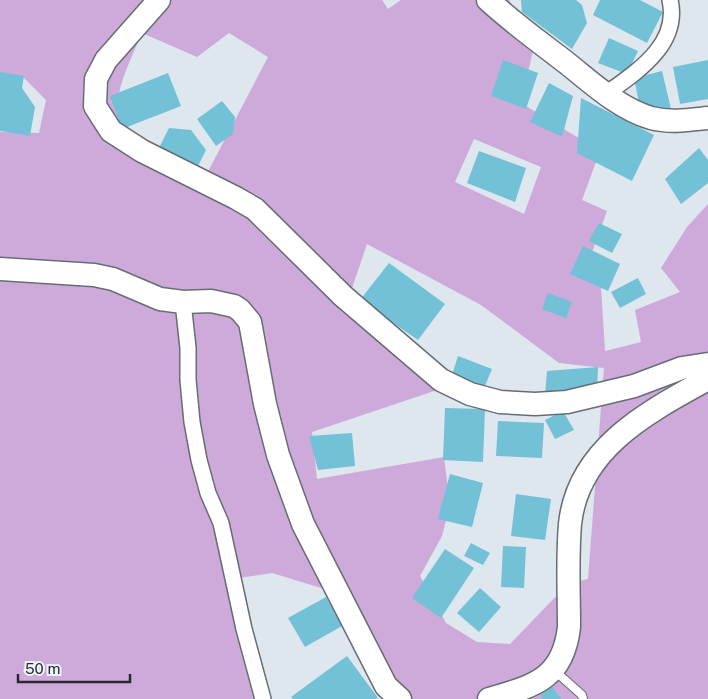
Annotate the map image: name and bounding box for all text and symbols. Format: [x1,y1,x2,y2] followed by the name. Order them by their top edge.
[18,652,130,684] scale bar
[25,660,60,677] text: 50 m

